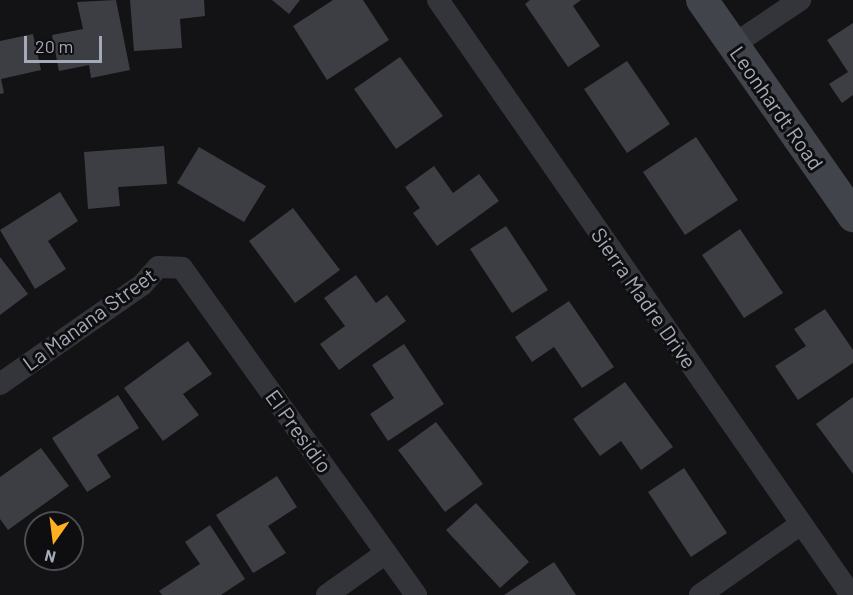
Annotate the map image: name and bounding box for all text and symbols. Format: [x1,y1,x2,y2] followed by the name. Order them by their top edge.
[27,24,105,62] scale bar
[35,35,73,57] text: 20 m
[725,41,829,175] street label: Leonhardt Road
[586,223,702,373] street label: Sierra Madre Drive
[18,262,160,376] street label: La Manana Street
[260,385,338,477] street label: El Presidio
[24,511,84,571] north arrow
[43,547,57,568] text: N

